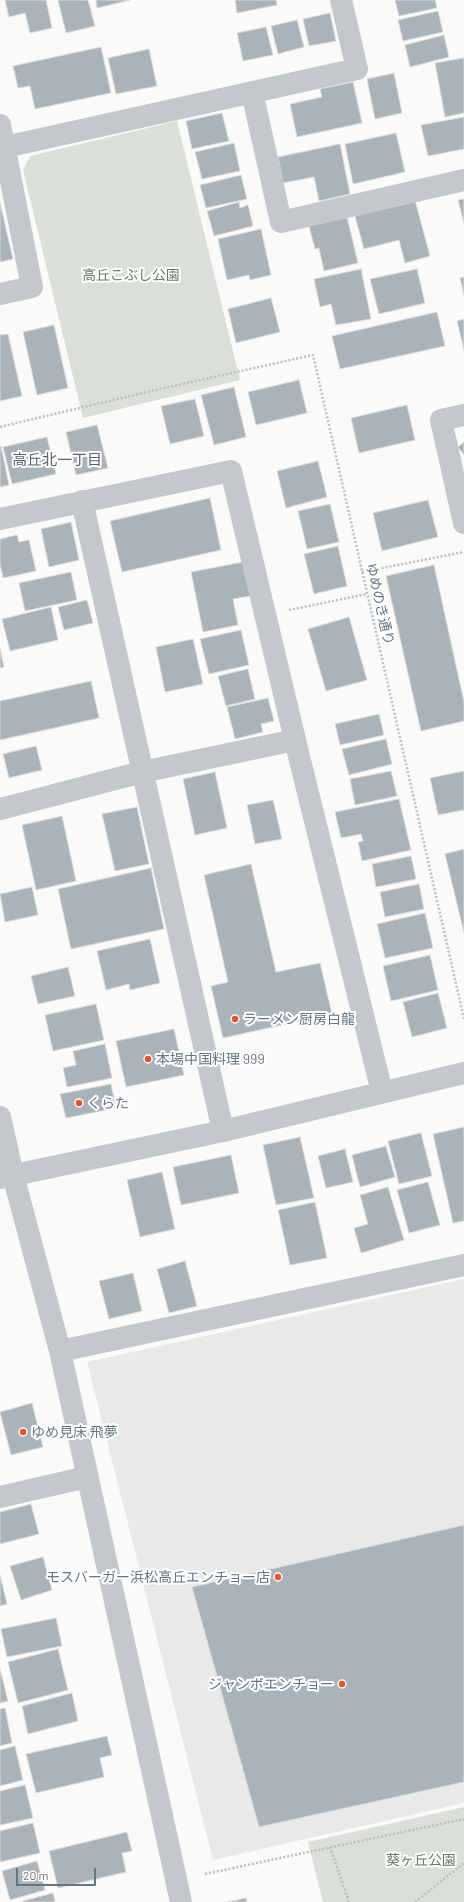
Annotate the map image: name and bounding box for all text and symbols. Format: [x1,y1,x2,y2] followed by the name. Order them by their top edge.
[82,267,180,283] park label: 高丘こぶし公園
[12,451,102,469] district label: 高丘北一丁目
[362,561,398,647] street label: ゆめのき通り
[243,1011,355,1027] place label: ラーメン厨房白龍
[230,1014,240,1024] marker: ラーメン厨房白龍
[156,1051,265,1067] place label: 本場中国料理 999
[143,1054,153,1064] marker: 本場中国料理 999
[87,1095,129,1111] place label: くらた
[74,1098,84,1108] marker: くらた
[31,1424,118,1440] place label: ゆめ見床 飛夢
[18,1427,28,1437] marker: ゆめ見床 飛夢
[46,1569,270,1585] place label: モスバーガー浜松高丘エンチョー店
[273,1572,283,1582] marker: モスバーガー浜松高丘エンチョー店
[208,1676,334,1692] place label: ジャンボエンチョー
[337,1679,347,1689] marker: ジャンボエンチョー
[386,1852,456,1868] park label: 葵ヶ丘公園
[18,1860,98,1886] scale bar
[23,1868,49,1882] text: 20 m

